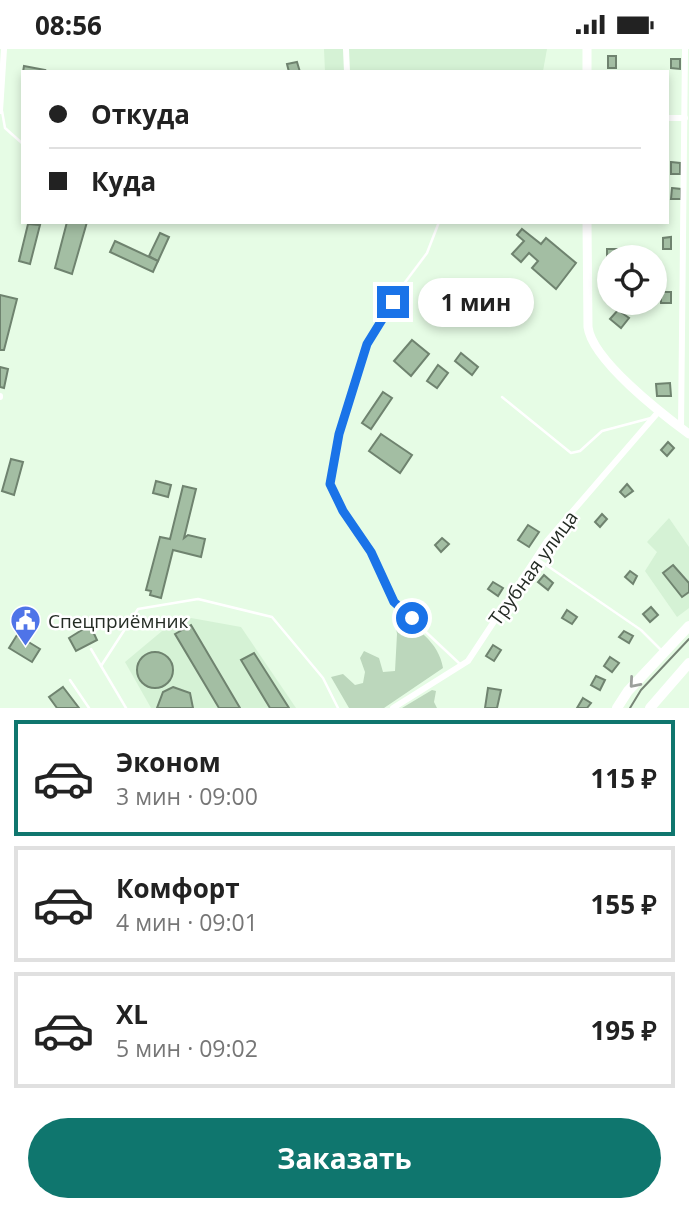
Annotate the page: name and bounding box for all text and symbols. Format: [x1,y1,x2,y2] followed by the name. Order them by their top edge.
[35,7,102,43] text: 08:56
[91,96,190,132] text: Откуда
[91,163,156,199] text: Куда
[597,245,667,315] map controls
[597,245,667,315] button: locate
[418,278,533,327] callout: 1 мин
[377,286,409,318] route end
[441,286,511,318] text: 1 мин
[483,505,583,631] street label: Трубная улица
[396,602,428,634] route start
[8,604,42,648] public building icon: Спецприёмник
[48,608,189,634] place label: Спецприёмник
[630,676,643,688] one-way arrow
[116,744,221,780] text: Эконом
[32,747,95,810] icon: car
[591,760,657,796] text: 115 ₽
[116,780,258,812] text: 3 мин · 09:00
[116,870,240,906] text: Комфорт
[32,873,95,936] icon: car
[591,886,657,922] text: 155 ₽
[116,906,258,938] text: 4 мин · 09:01
[116,996,148,1032] text: XL
[32,999,95,1062] icon: car
[591,1012,657,1048] text: 195 ₽
[116,1032,258,1064] text: 5 мин · 09:02
[28,1118,661,1198] button: Заказать

